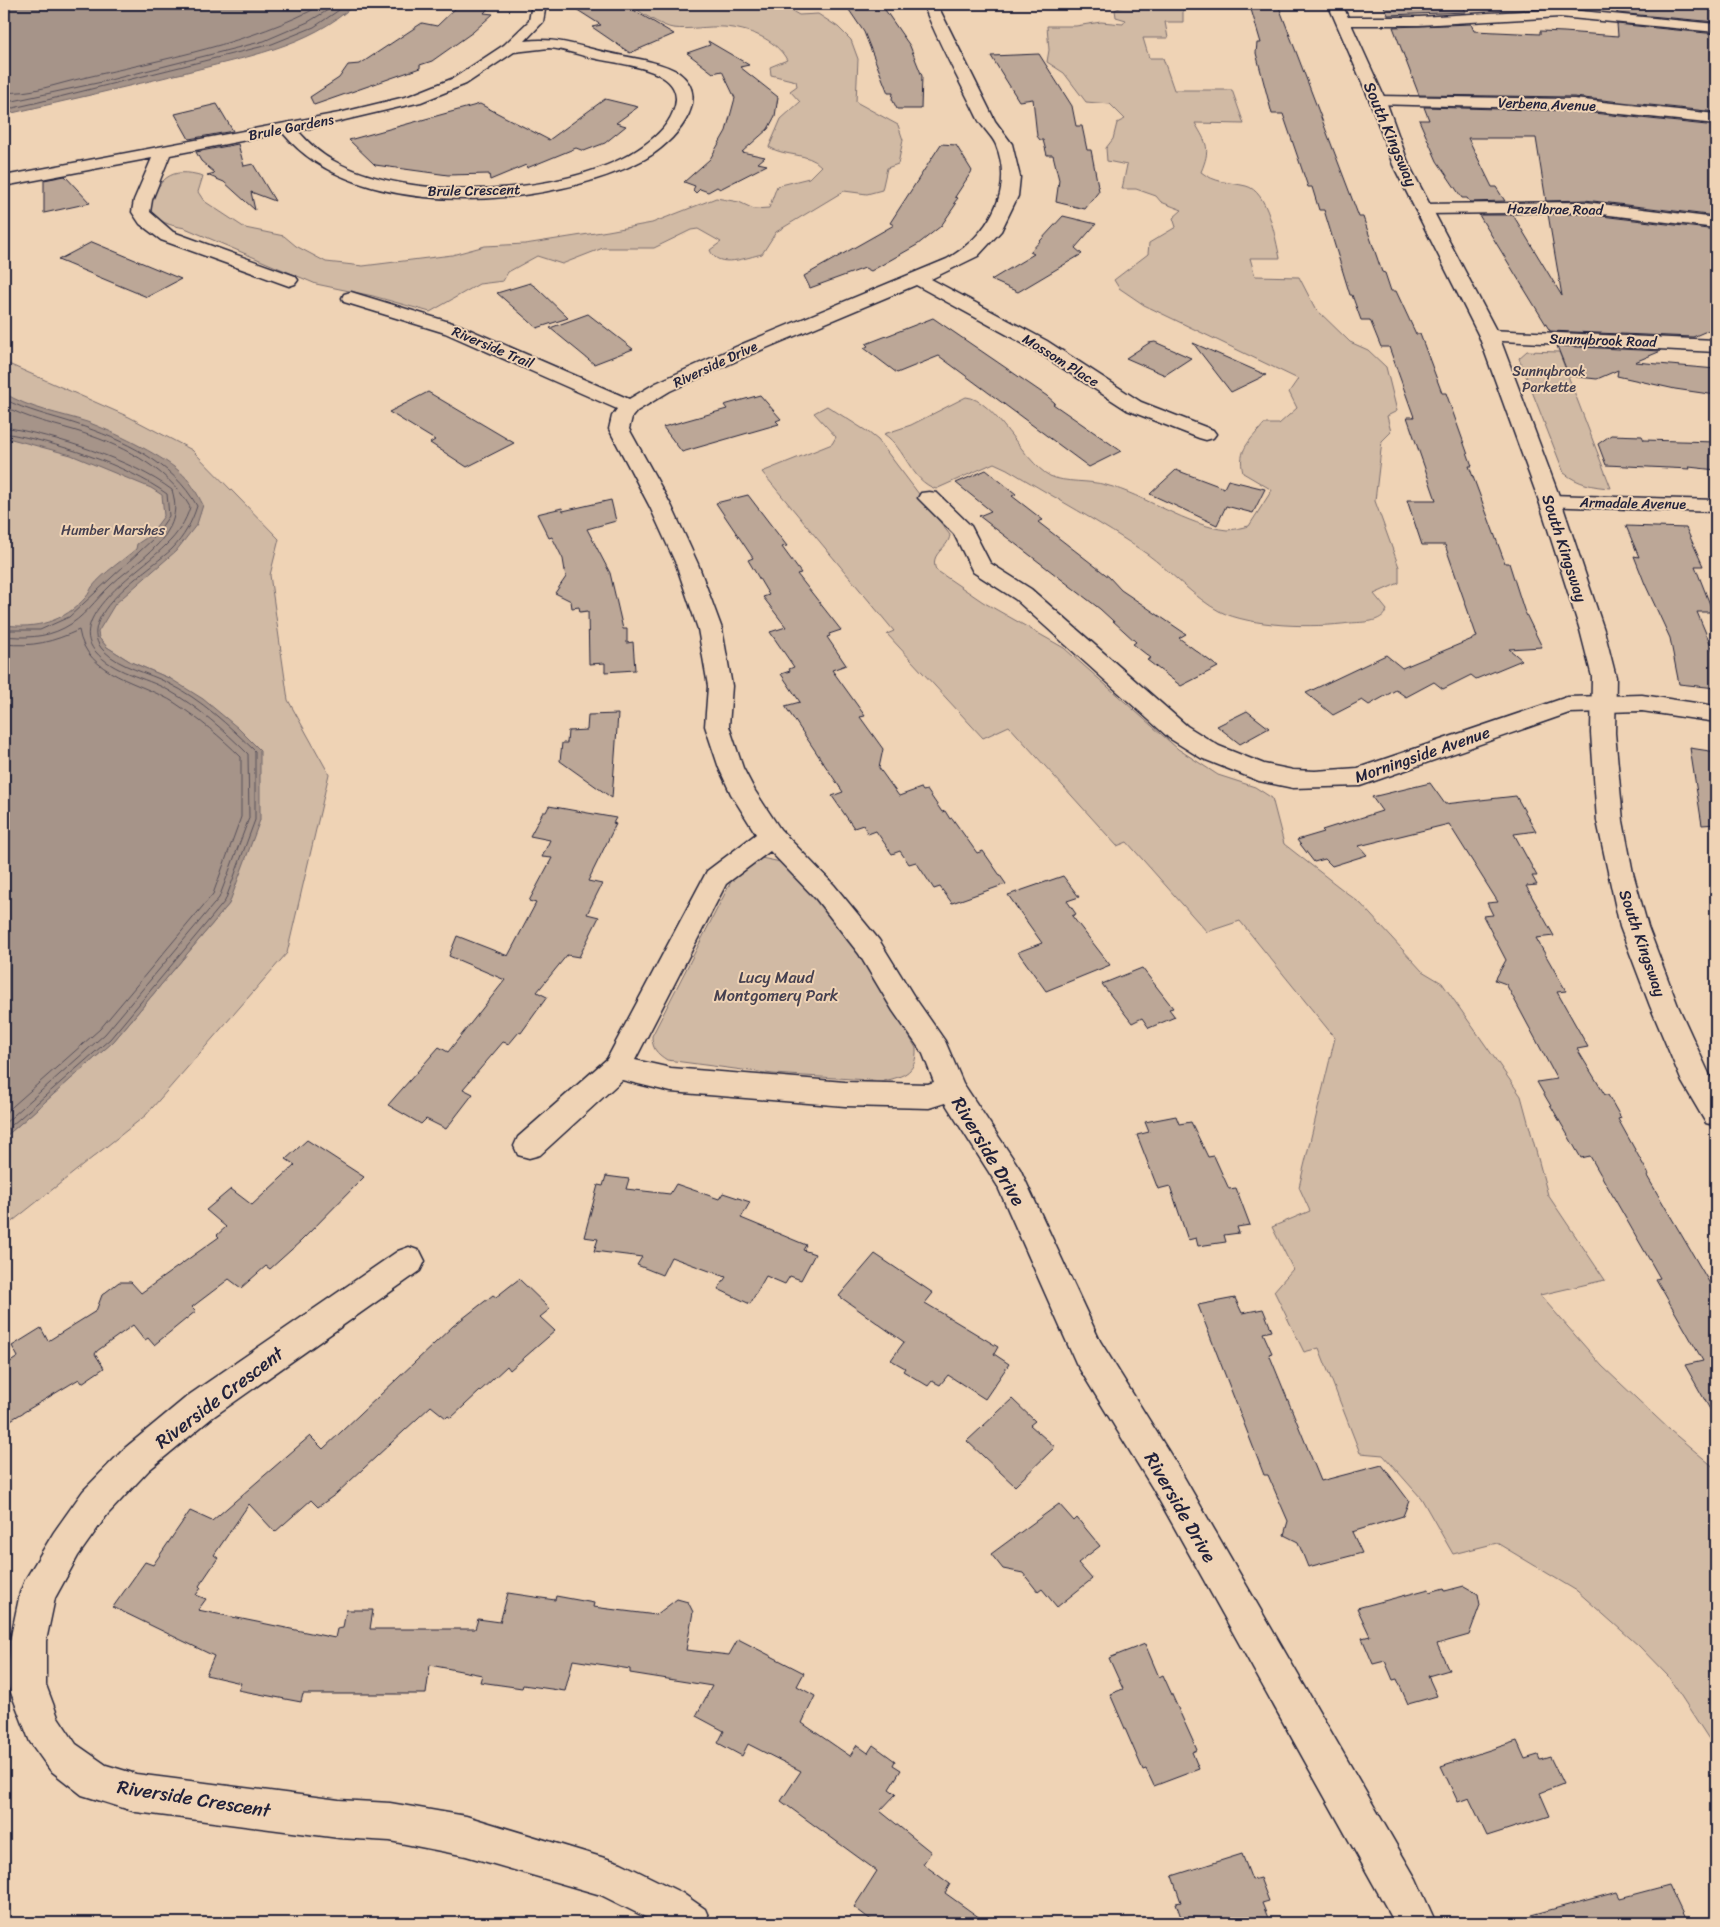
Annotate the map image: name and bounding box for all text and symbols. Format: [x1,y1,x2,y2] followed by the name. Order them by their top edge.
[1355,77,1426,192] street label: South Kingsway
[1498,90,1597,119] street label: Verbena Avenue
[246,107,336,148] street label: Brule Gardens
[428,177,520,204] street label: Brule Crescent
[1507,196,1605,223] street label: Hazelbrae Road
[448,319,539,376] street label: Riverside Trail
[1549,326,1659,355] street label: Sunnybrook Road
[1017,327,1104,394] street label: Mossom Place
[669,334,762,395] street label: Riverside Drive
[1512,359,1586,400] park label: Sunnybrook Parkette
[1533,490,1596,607] street label: South Kingsway
[1579,490,1687,517] street label: Armadale Avenue
[61,518,165,543] park label: Humber Marshes
[1350,718,1494,791] street label: Morningside Avenue
[1611,886,1675,1001] street label: South Kingsway
[714,963,839,1010] park label: Lucy Maud Montgomery Park
[943,1090,1034,1213] street label: Riverside Drive
[148,1337,292,1457] street label: Riverside Crescent
[1135,1446,1226,1569] street label: Riverside Drive
[115,1770,274,1827] street label: Riverside Crescent

